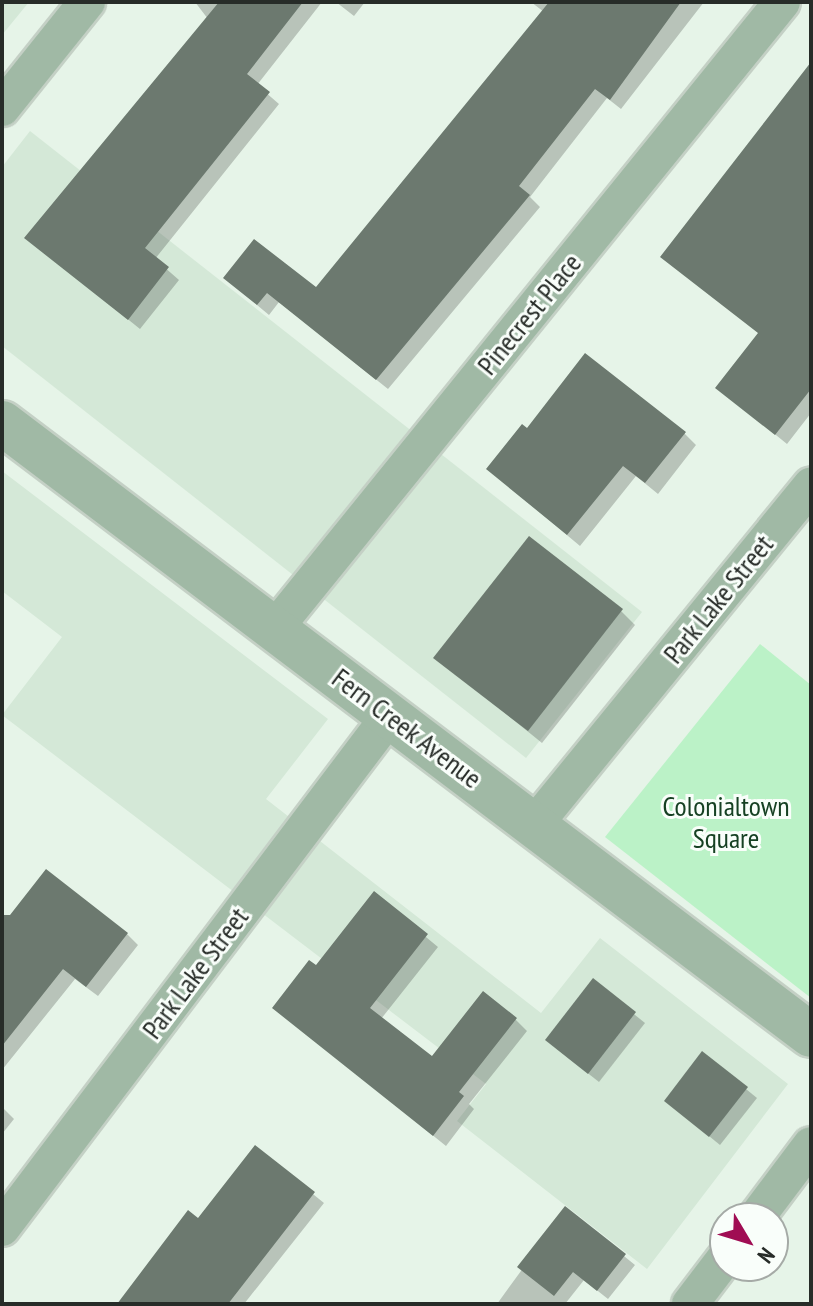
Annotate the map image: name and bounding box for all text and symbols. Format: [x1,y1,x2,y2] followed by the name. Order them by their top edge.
[470,247,588,381] street label: Pinecrest Place
[656,528,780,670] street label: Park Lake Street
[325,661,489,795] street label: Fern Creek Avenue
[663,789,789,855] park label: Colonialtown Square
[135,901,255,1045] street label: Park Lake Street
[709,1202,789,1282] north arrow
[752,1242,781,1269] text: N

